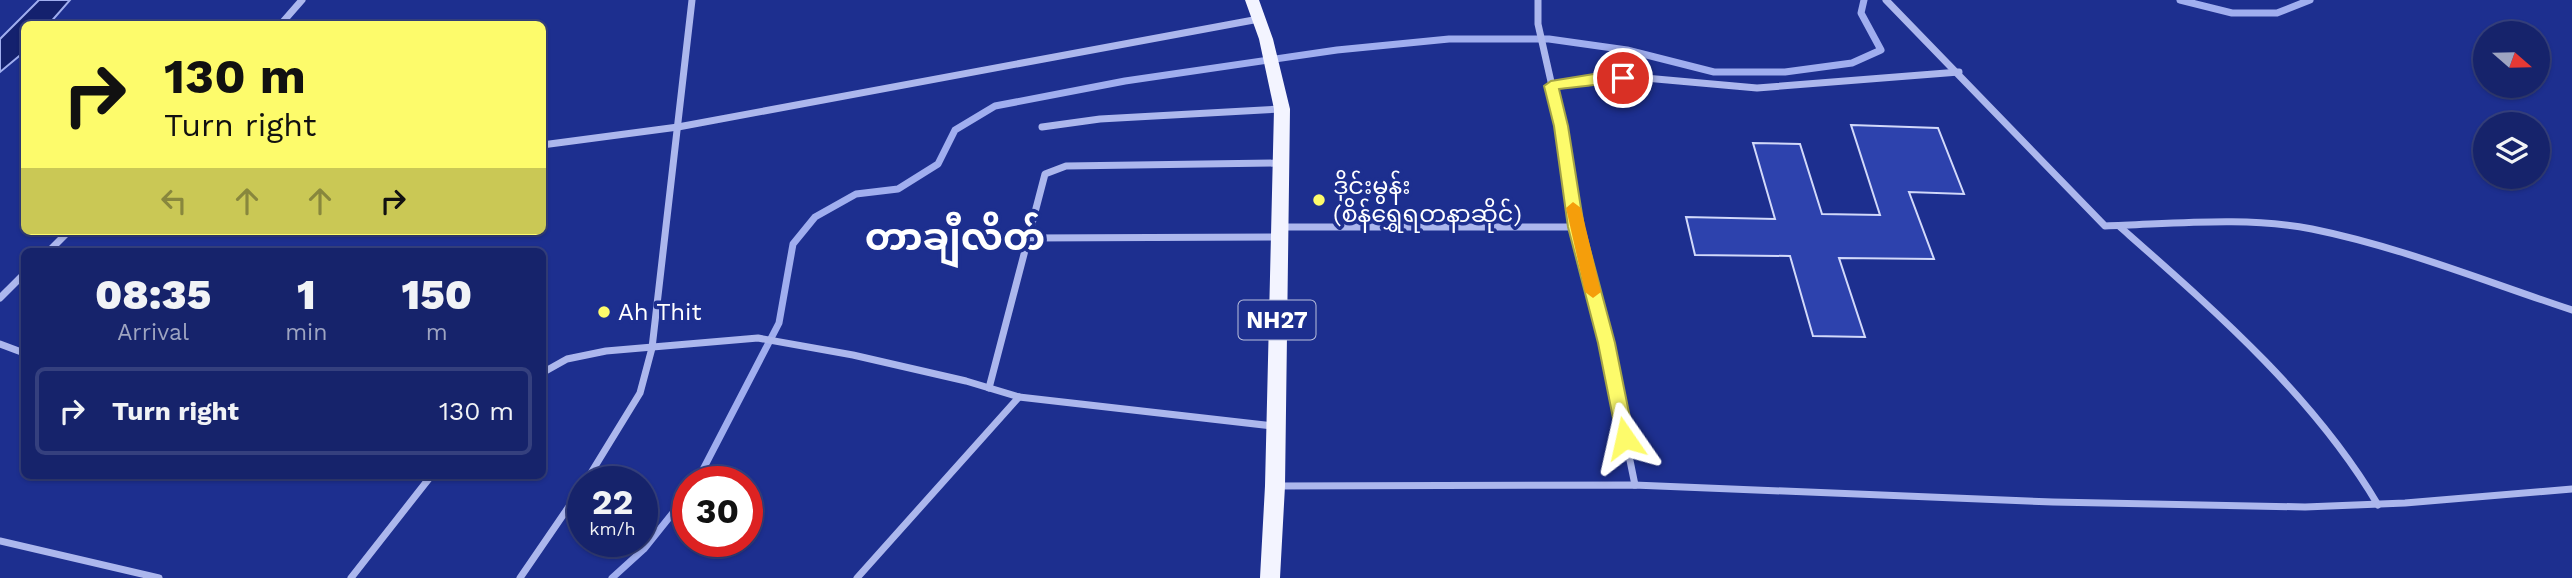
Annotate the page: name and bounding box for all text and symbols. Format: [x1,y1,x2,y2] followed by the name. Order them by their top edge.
[2473,21,2550,98] north arrow
[2473,21,2550,189] map controls
[164,47,306,105] text: 130 m
[1593,48,1653,108] pin
[49,49,140,140] icon: right
[1604,59,1642,97] icon: arrive
[164,106,316,144] text: Turn right
[2473,112,2550,189] button: layers
[1333,170,1522,233] place label: ဒိုင်းမွန်း (စိန်ရွှေရတနာဆိုင်)
[155,182,193,220] icon: left
[228,182,266,220] icon: ahead
[301,182,339,220] icon: ahead
[374,182,412,220] icon: right
[1311,192,1327,208] marker: ဒိုင်းမွန်း (စိန်ရွှေရတနာဆိုင်)
[865,211,1045,268] district label: တာချီလိတ်
[95,270,211,319] text: 08:35
[297,270,316,319] text: 1
[401,270,472,319] text: 150
[618,298,702,326] place label: Ah Thit
[1238,300,1316,340] road number: NH27
[596,304,612,320] marker: Ah Thit
[117,319,189,346] text: Arrival
[285,319,327,346] text: min
[426,319,448,346] text: m
[53,392,91,430] icon: right
[112,396,239,426] text: Turn right
[439,396,514,426] text: 130 m
[1588,401,1662,475] position arrow
[672,466,763,557] speed limit sign: 30
[592,481,633,523] text: 22
[589,518,636,539] text: km/h

